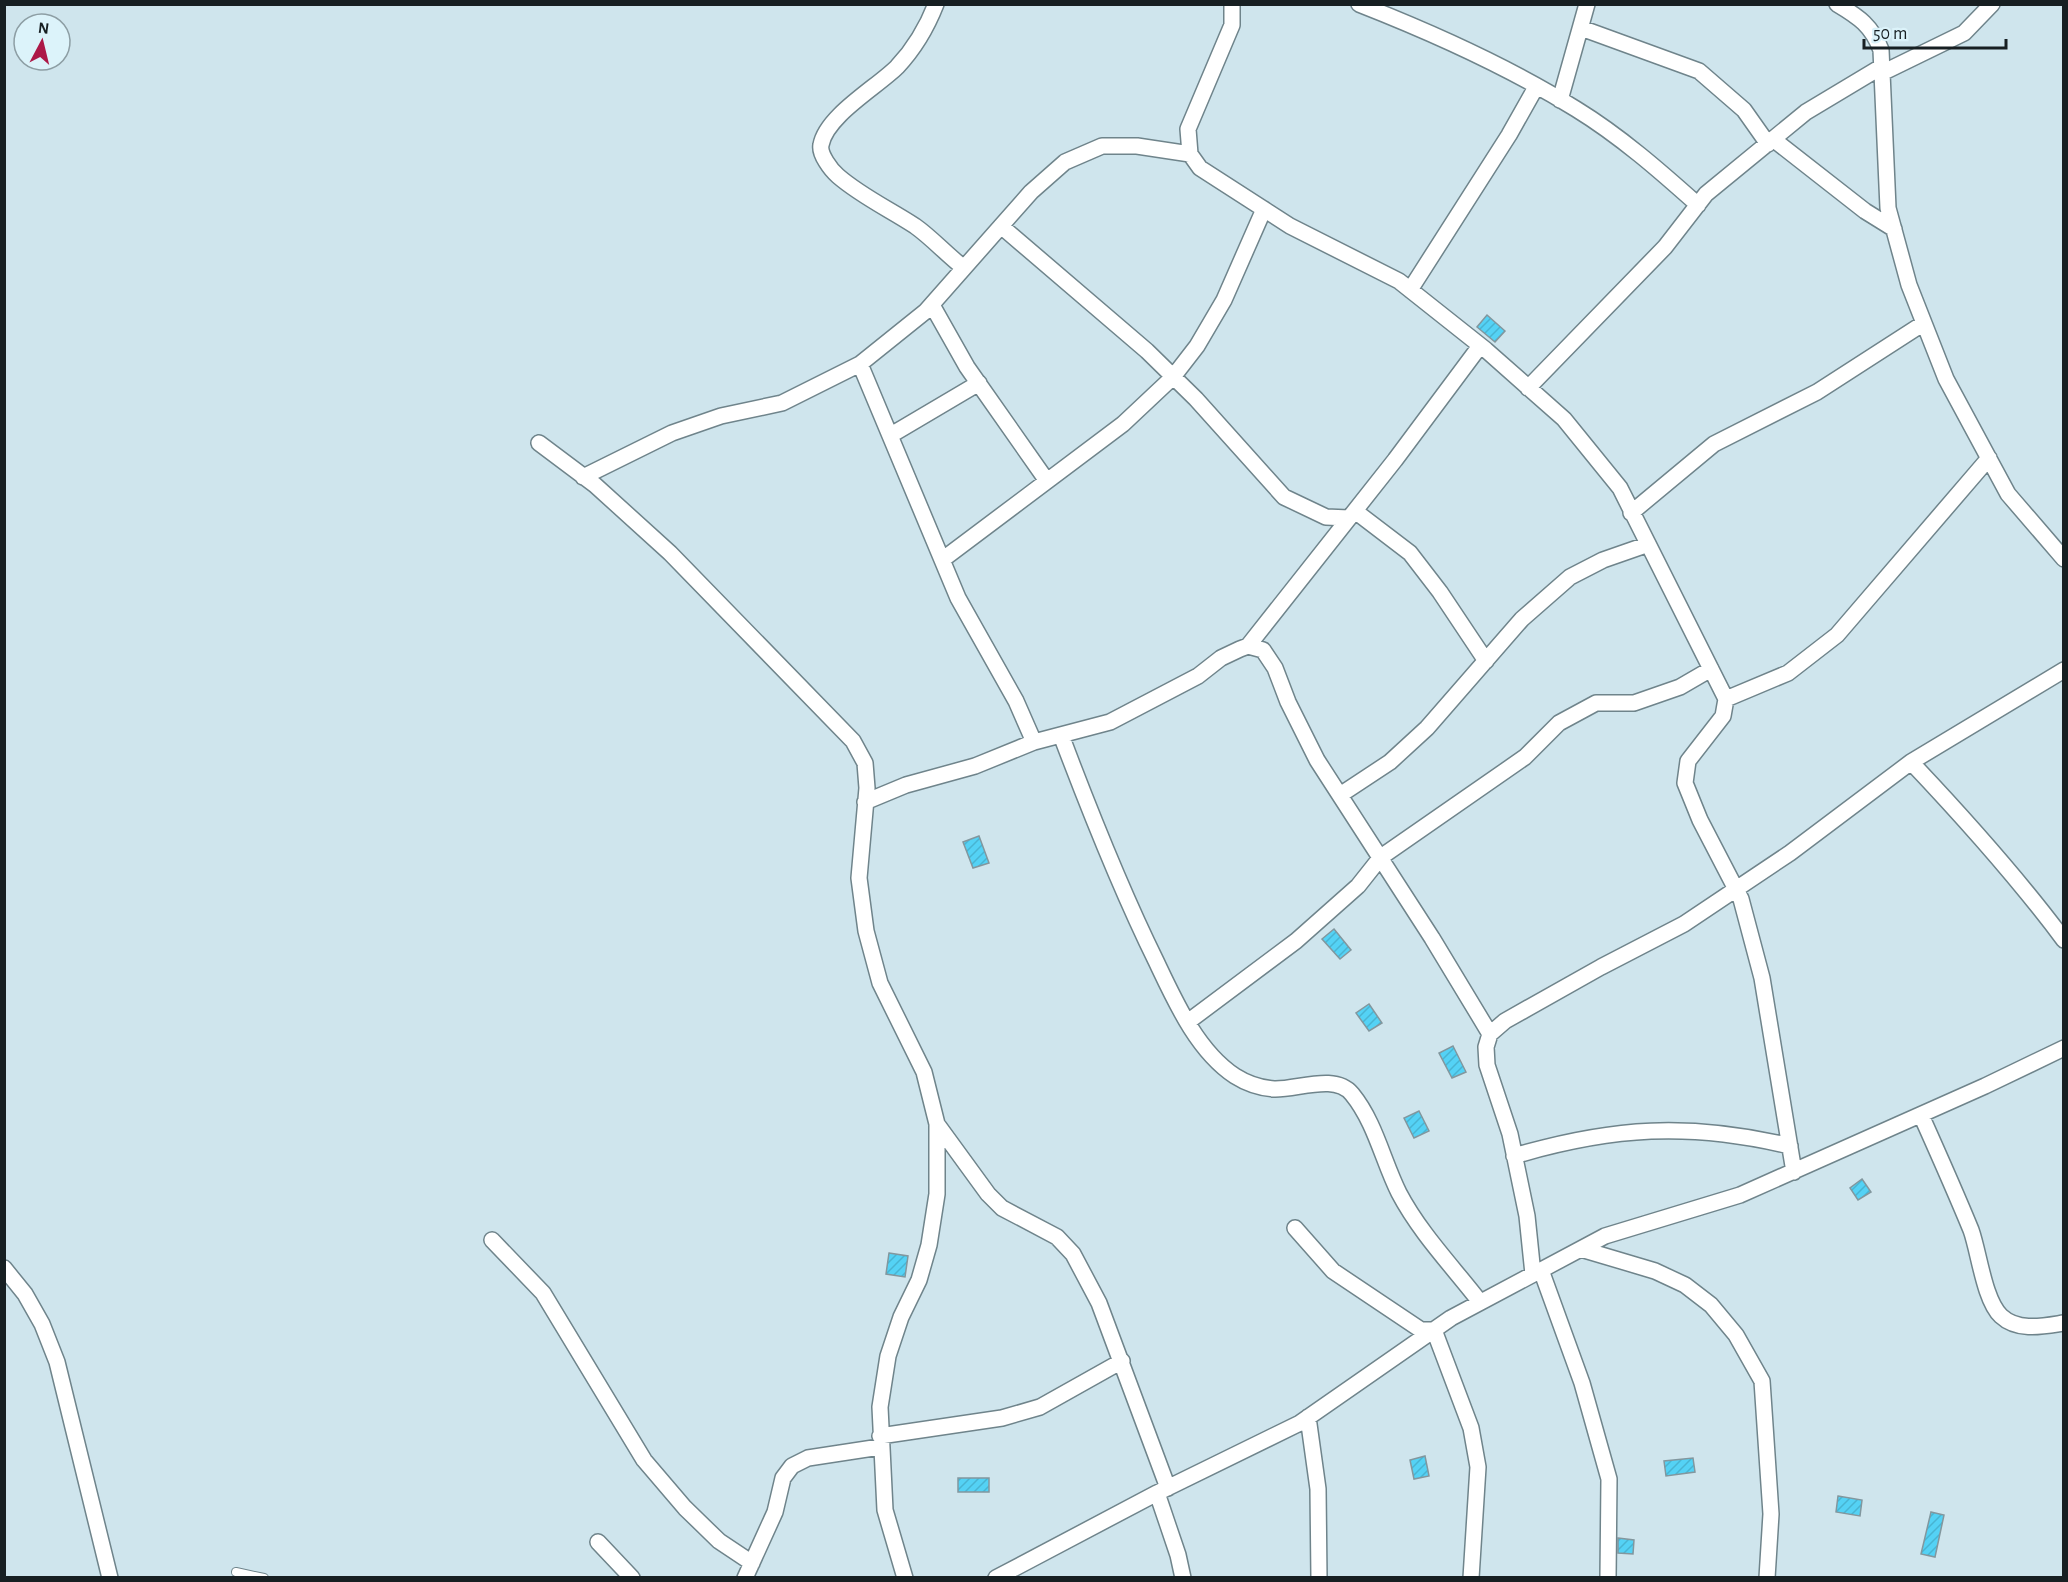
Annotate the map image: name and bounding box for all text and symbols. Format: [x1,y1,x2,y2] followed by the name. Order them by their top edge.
[12,12,72,72] north arrow
[1864,12,2006,50] scale bar
[37,19,50,37] text: N
[1873,25,1907,43] text: 50 m

